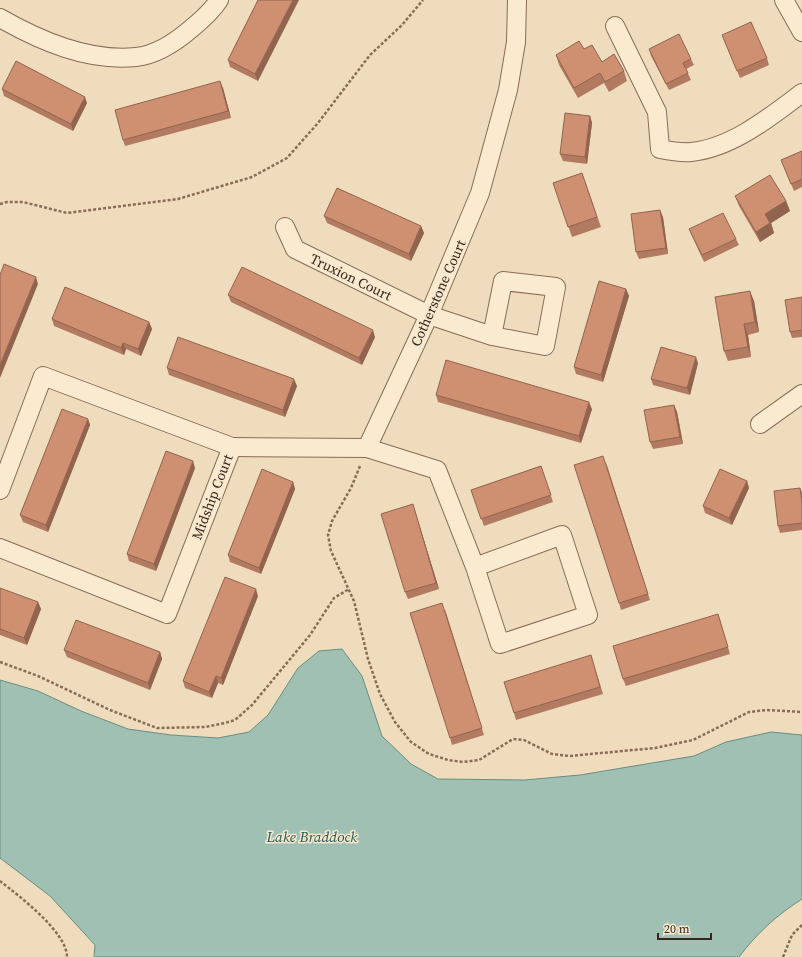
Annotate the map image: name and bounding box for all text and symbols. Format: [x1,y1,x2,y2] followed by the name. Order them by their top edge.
[406,236,471,349] street label: Cotherstone Court
[307,249,395,306] street label: Truxion Court
[187,451,238,543] street label: Midship Court
[266,826,358,847] water label: Lake Braddock
[658,915,711,941] scale bar
[664,921,690,937] text: 20 m

